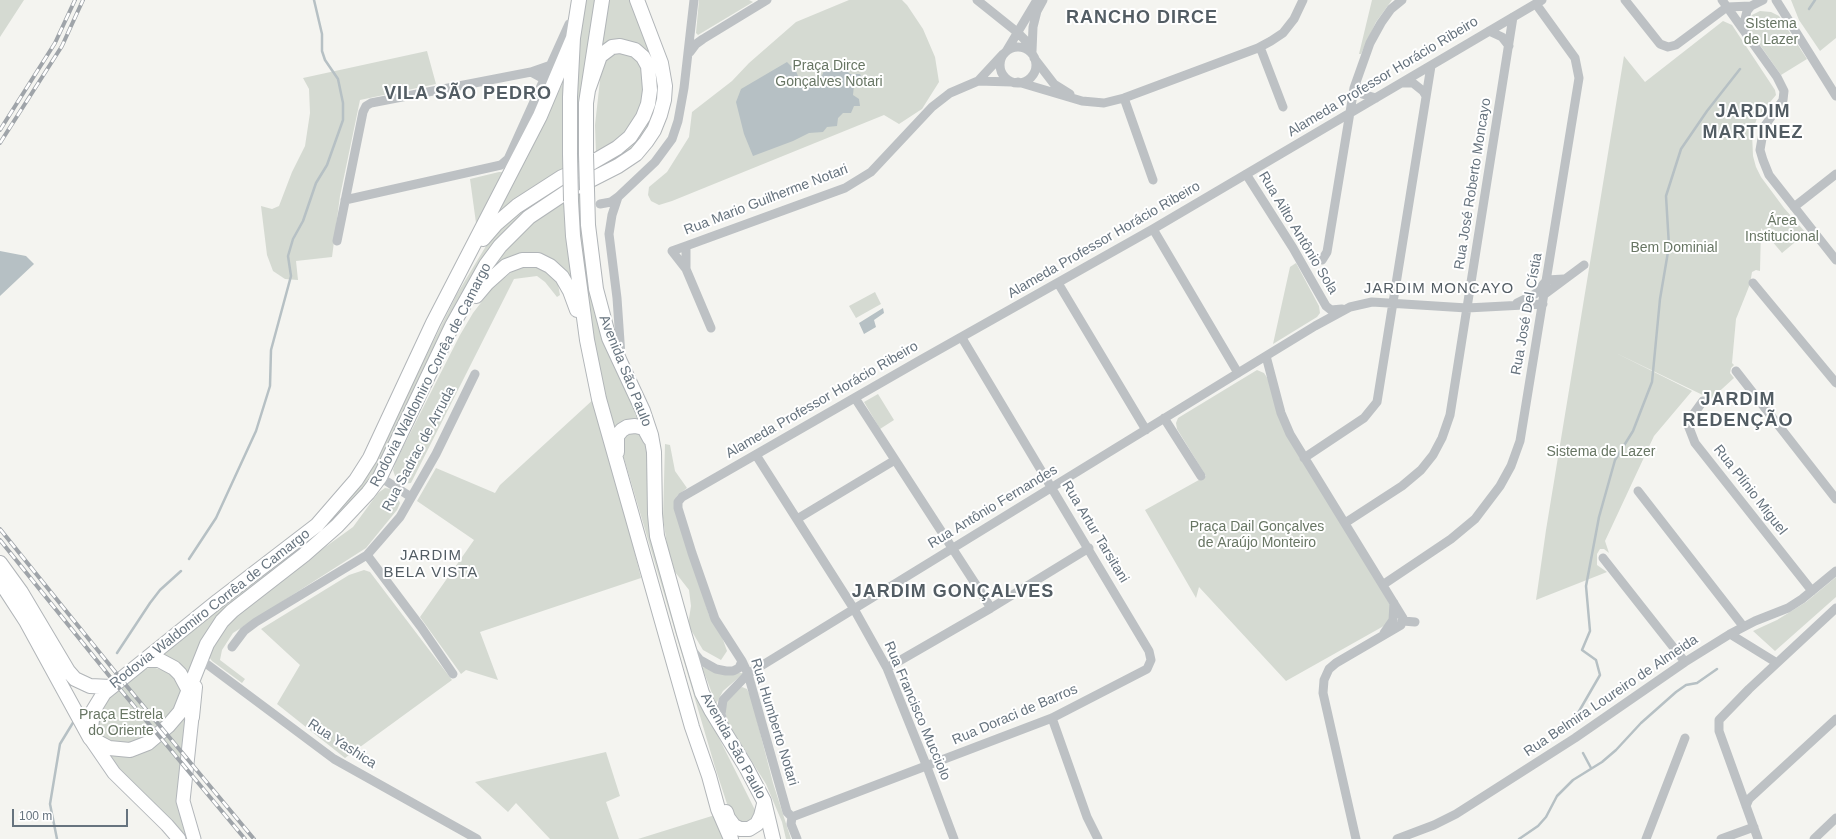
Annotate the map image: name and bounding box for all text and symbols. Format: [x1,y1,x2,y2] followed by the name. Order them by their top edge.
[1066,7,1218,29] district label: RANCHO DIRCE
[1285,13,1481,141] street label: Alameda Professor Horácio Ribeiro
[1744,16,1798,48] park label: SIstema de Lazer
[775,58,883,90] park label: Praça Dirce Gonçalves Notari
[384,83,552,105] district label: VILA SÃO PEDRO
[1451,97,1495,271] street label: Rua José Roberto Moncayo
[1703,101,1803,144] district label: JARDIM MARTINEZ
[682,161,850,239] street label: Rua Mario Guilherme Notari
[1255,169,1341,297] street label: Rua Ailto Antônio Sola
[1005,178,1203,302] street label: Alameda Professor Horácio Ribeiro
[1745,213,1819,246] park label: Área Institucional
[1630,240,1718,256] park label: Bem Dominial
[1508,252,1546,376] street label: Rua José Del Cístia
[367,260,495,490] street label: Rodovia Waldomiro Corrêa de Camargo
[1364,280,1514,298] district label: JARDIM MONCAYO
[595,313,655,429] street label: Avenida São Paulo
[723,338,921,462] street label: Alameda Professor Horácio Ribeiro
[379,384,459,514] street label: Rua Sadrac de Arruda
[1682,389,1794,432] district label: JARDIM REDENÇÃO
[1710,442,1790,538] street label: Rua Plínio Miguel
[1547,444,1655,460] park label: Sistema de Lazer
[925,462,1061,552] street label: Rua Antônio Fernandes
[1058,478,1132,586] street label: Rua Artur Tarsitani
[1190,519,1324,552] park label: Praça Dail Gonçalves de Araújo Monteiro
[107,526,313,692] street label: Rodovia Waldomiro Corrêa de Camargo
[384,547,478,582] district label: JARDIM BELA VISTA
[852,581,1054,603] district label: JARDIM GONÇALVES
[1521,631,1701,761] street label: Rua Belmira Loureiro de Almeida
[880,639,954,783] street label: Rua Francisco Mucciolo
[747,656,801,788] street label: Rua Humberto Notari
[950,681,1080,749] street label: Rua Doraci de Barros
[697,690,769,802] street label: Avenida São Paulo
[79,707,163,740] park label: Praça Estrela do Oriente
[305,716,379,772] street label: Rua Yashica
[14,801,130,827] scale bar
[19,809,52,823] text: 100 m

